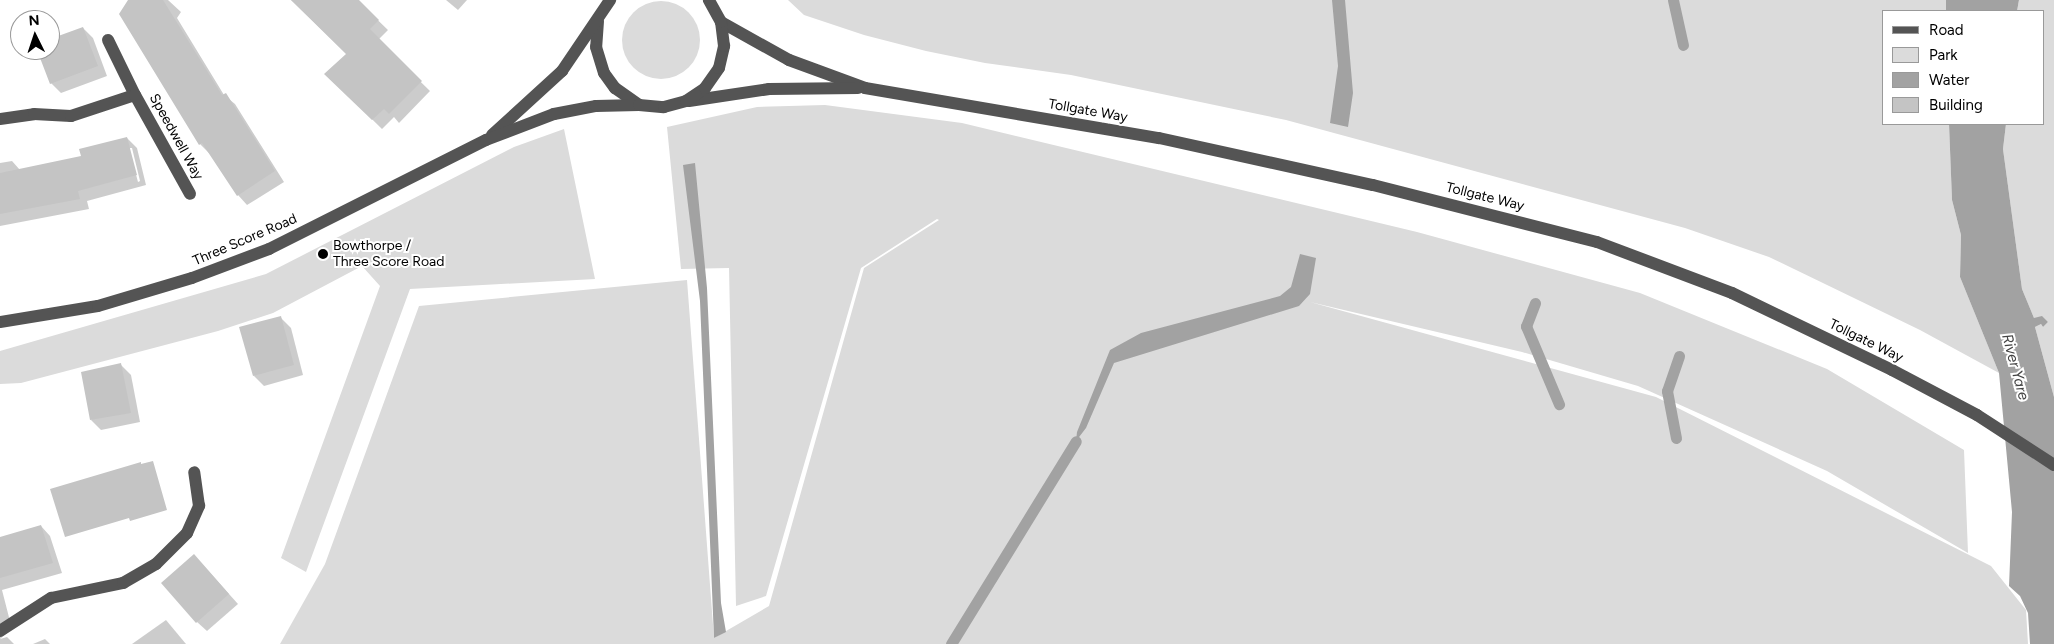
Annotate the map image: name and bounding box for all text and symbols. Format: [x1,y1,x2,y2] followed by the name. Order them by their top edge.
[10,10,60,60] north arrow
[1882,10,2044,125] legend
[28,12,40,29] text: N
[1929,21,1964,39] text: Road
[1929,46,1958,64] text: Park
[1929,71,1969,89] text: Water
[145,91,207,183] street label: Speedwell Way
[1047,96,1129,126] street label: Tollgate Way
[1929,96,1983,114] text: Building
[1444,179,1526,215] street label: Tollgate Way
[190,211,300,269] street label: Three Score Road
[333,238,444,270] place label: Bowthorpe / Three Score Road
[317,248,329,260] marker: Bowthorpe / Three Score Road
[1826,316,1906,366] street label: Tollgate Way
[1998,332,2032,402] water label: River Yare

